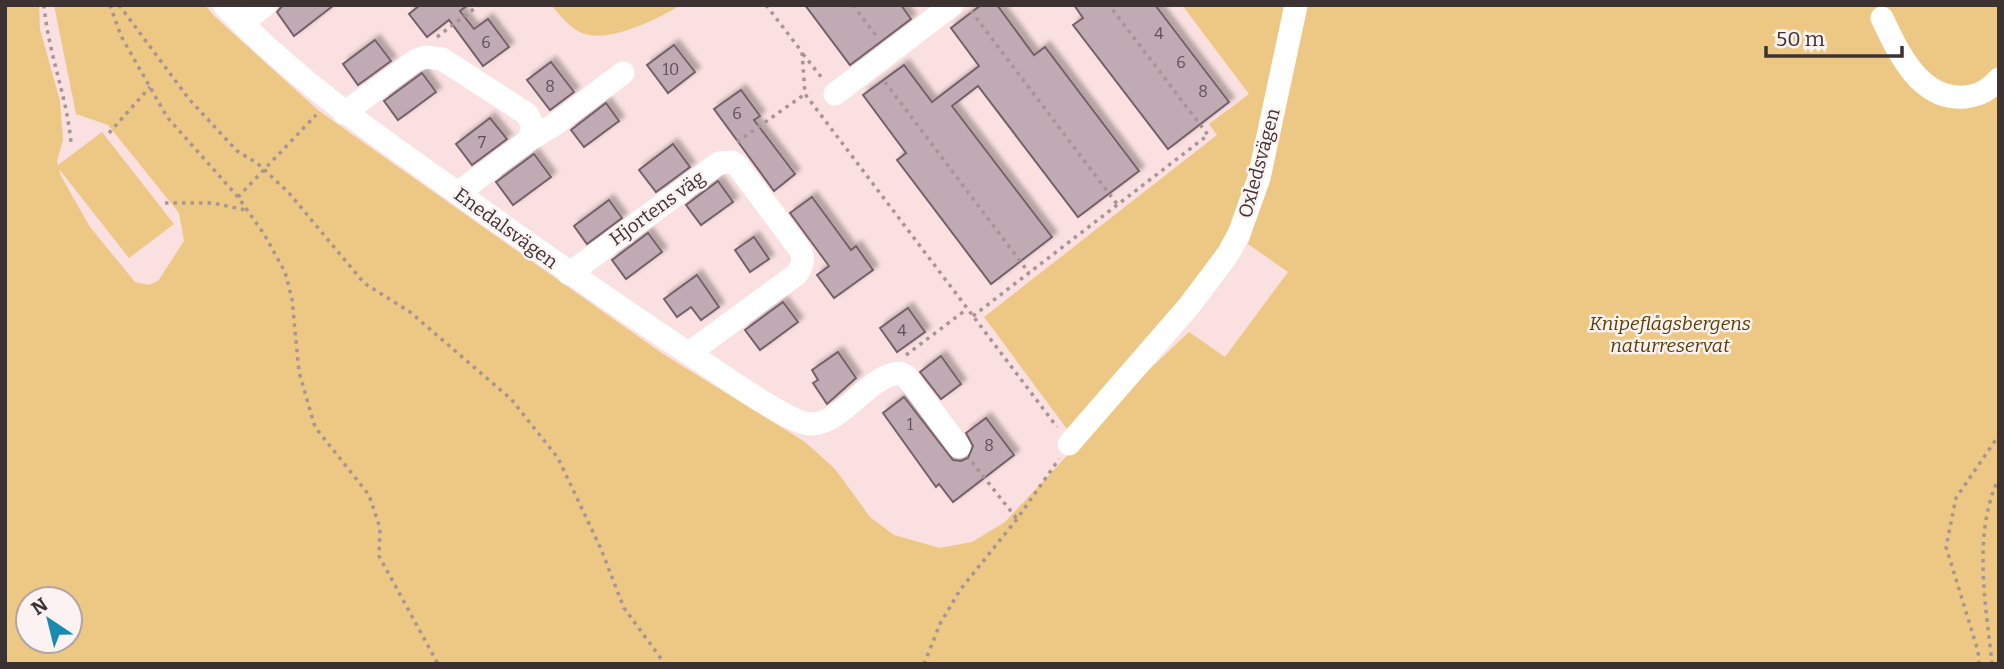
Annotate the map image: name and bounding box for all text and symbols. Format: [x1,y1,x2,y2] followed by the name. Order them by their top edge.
[1766,14,1902,58] scale bar
[1154,24,1164,43] house number: 4
[1776,26,1825,52] text: 50 m
[481,33,491,52] house number: 6
[1176,53,1186,72] house number: 6
[663,60,679,79] house number: 10
[545,77,555,96] house number: 8
[1198,82,1208,101] house number: 8
[732,104,742,123] house number: 6
[1233,106,1285,220] street label: Oxledsvägen
[478,133,486,152] house number: 7
[605,166,709,250] street label: Hjortens väg
[450,183,562,273] street label: Enedalsvägen
[1589,312,1751,357] park label: Knipeflågsbergens naturreservat
[897,321,907,340] house number: 4
[907,415,914,434] house number: 1
[984,436,994,455] house number: 8
[14,585,84,655] north arrow
[27,593,52,620] text: N

